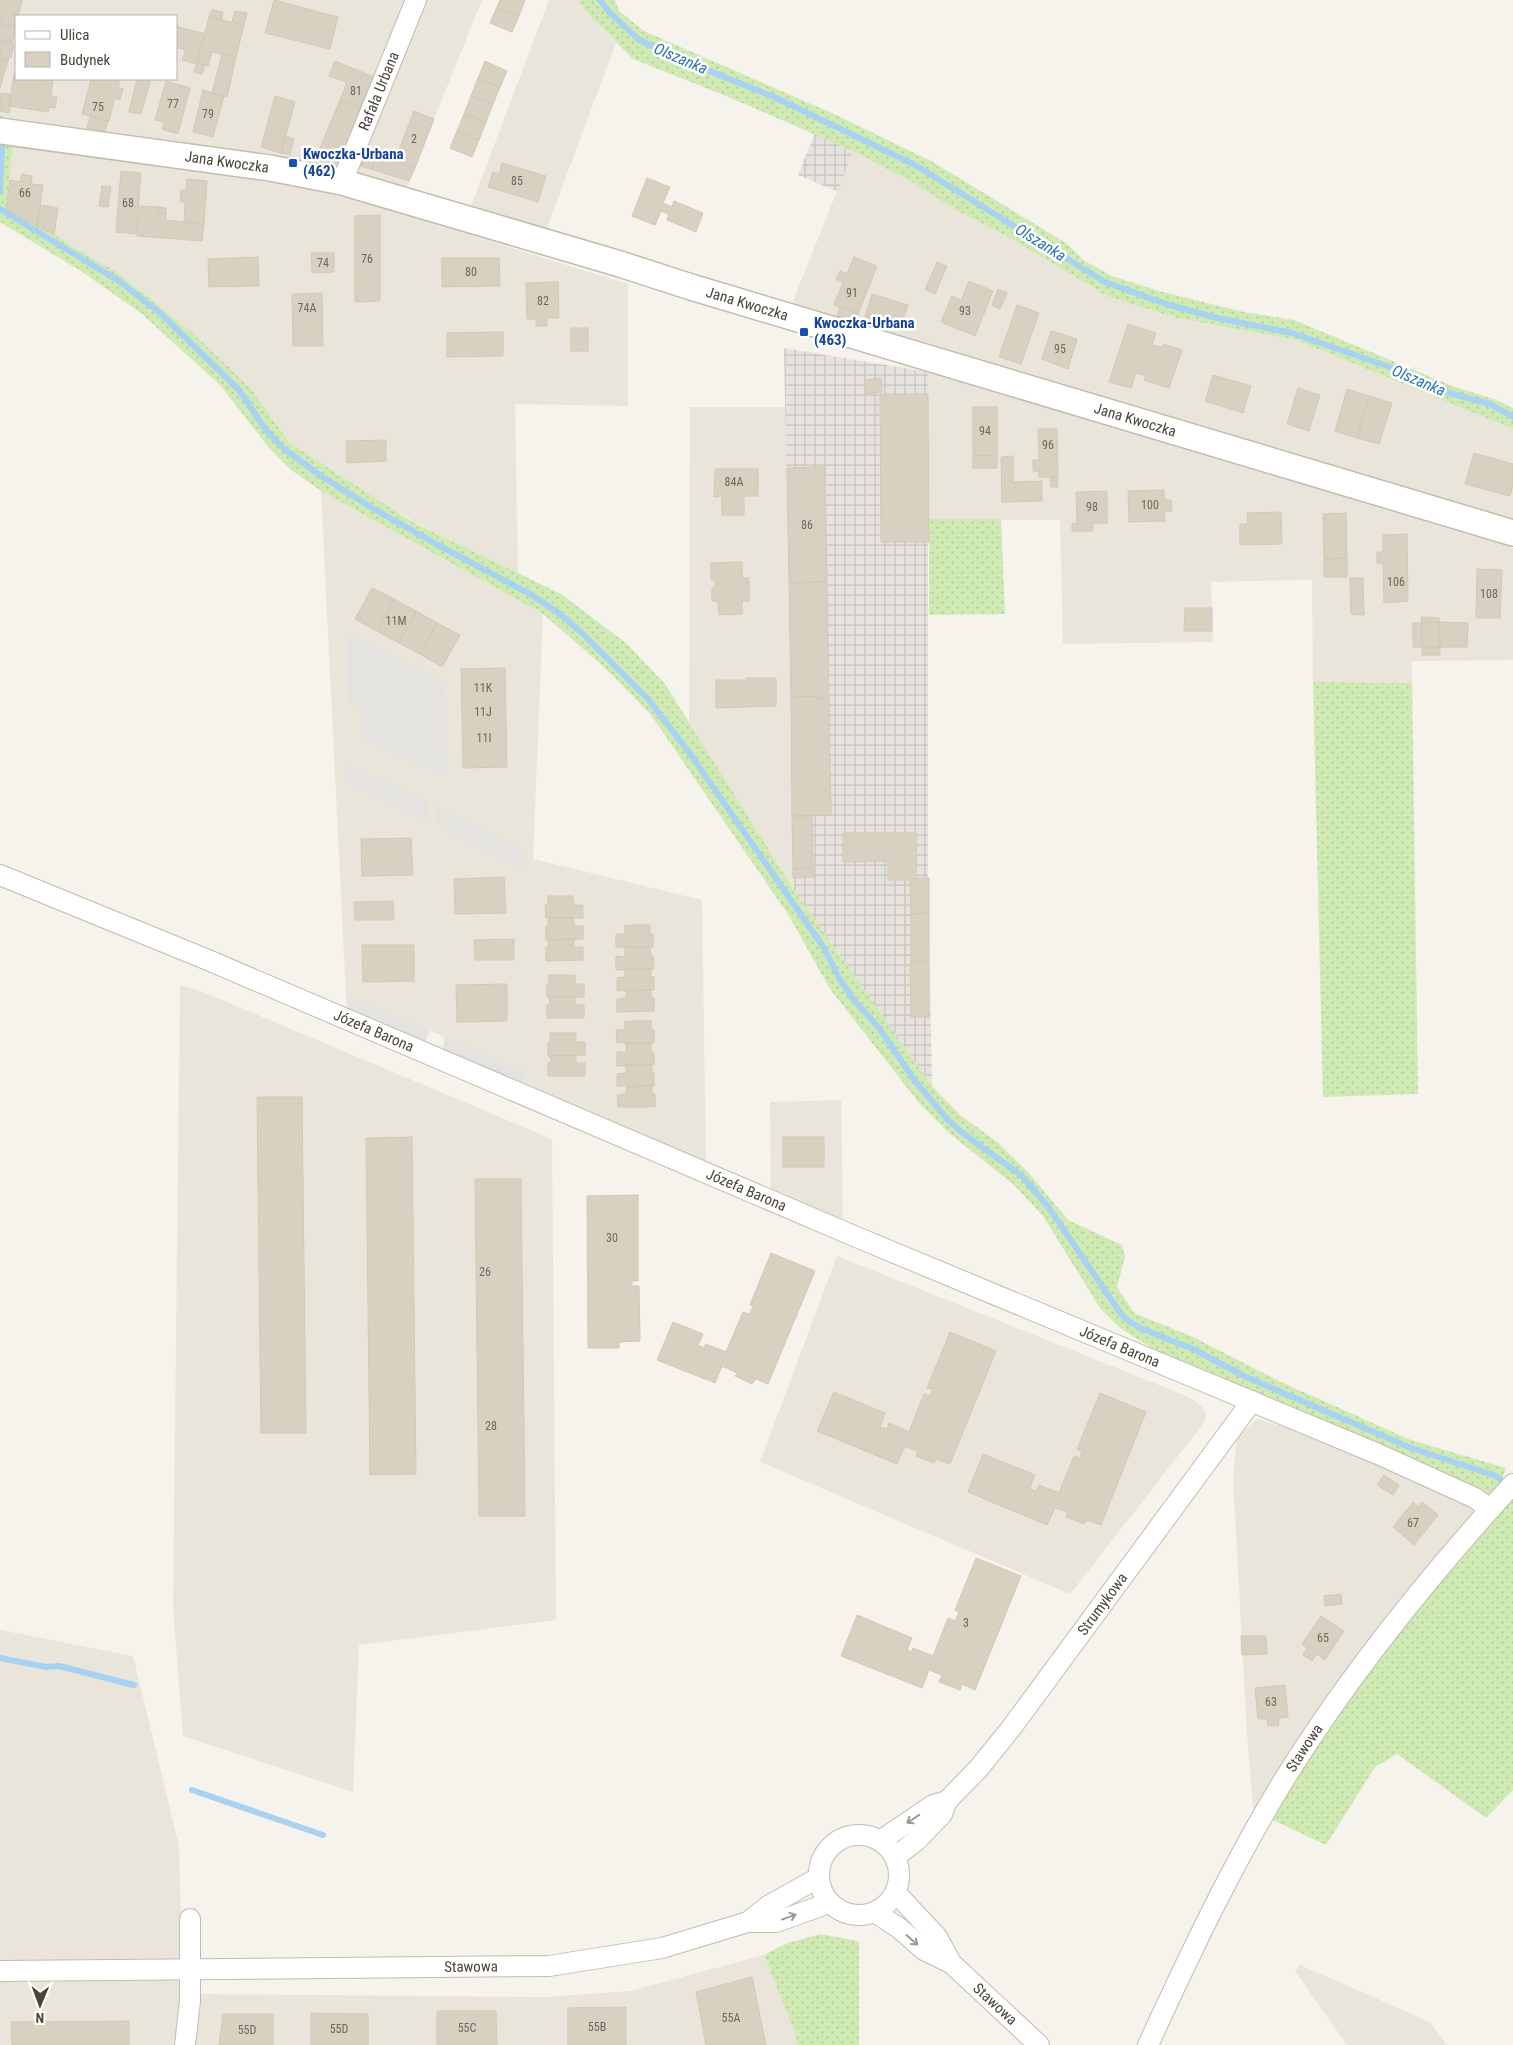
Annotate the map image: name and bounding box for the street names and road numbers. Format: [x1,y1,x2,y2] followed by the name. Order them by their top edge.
[355,49,403,133] street label: Rafała Urbana
[184,147,270,177] street label: Jana Kwoczka
[704,283,790,325] street label: Jana Kwoczka
[1092,399,1178,441] street label: Jana Kwoczka
[331,1006,417,1056] street label: Józefa Barona
[703,1165,789,1215] street label: Józefa Barona
[1077,1322,1163,1371] street label: Józefa Barona
[1074,1569,1131,1639] street label: Strumykowa
[1282,1721,1327,1775] street label: Stawowa
[444,1957,498,1976] street label: Stawowa
[969,1979,1021,2029] street label: Stawowa

